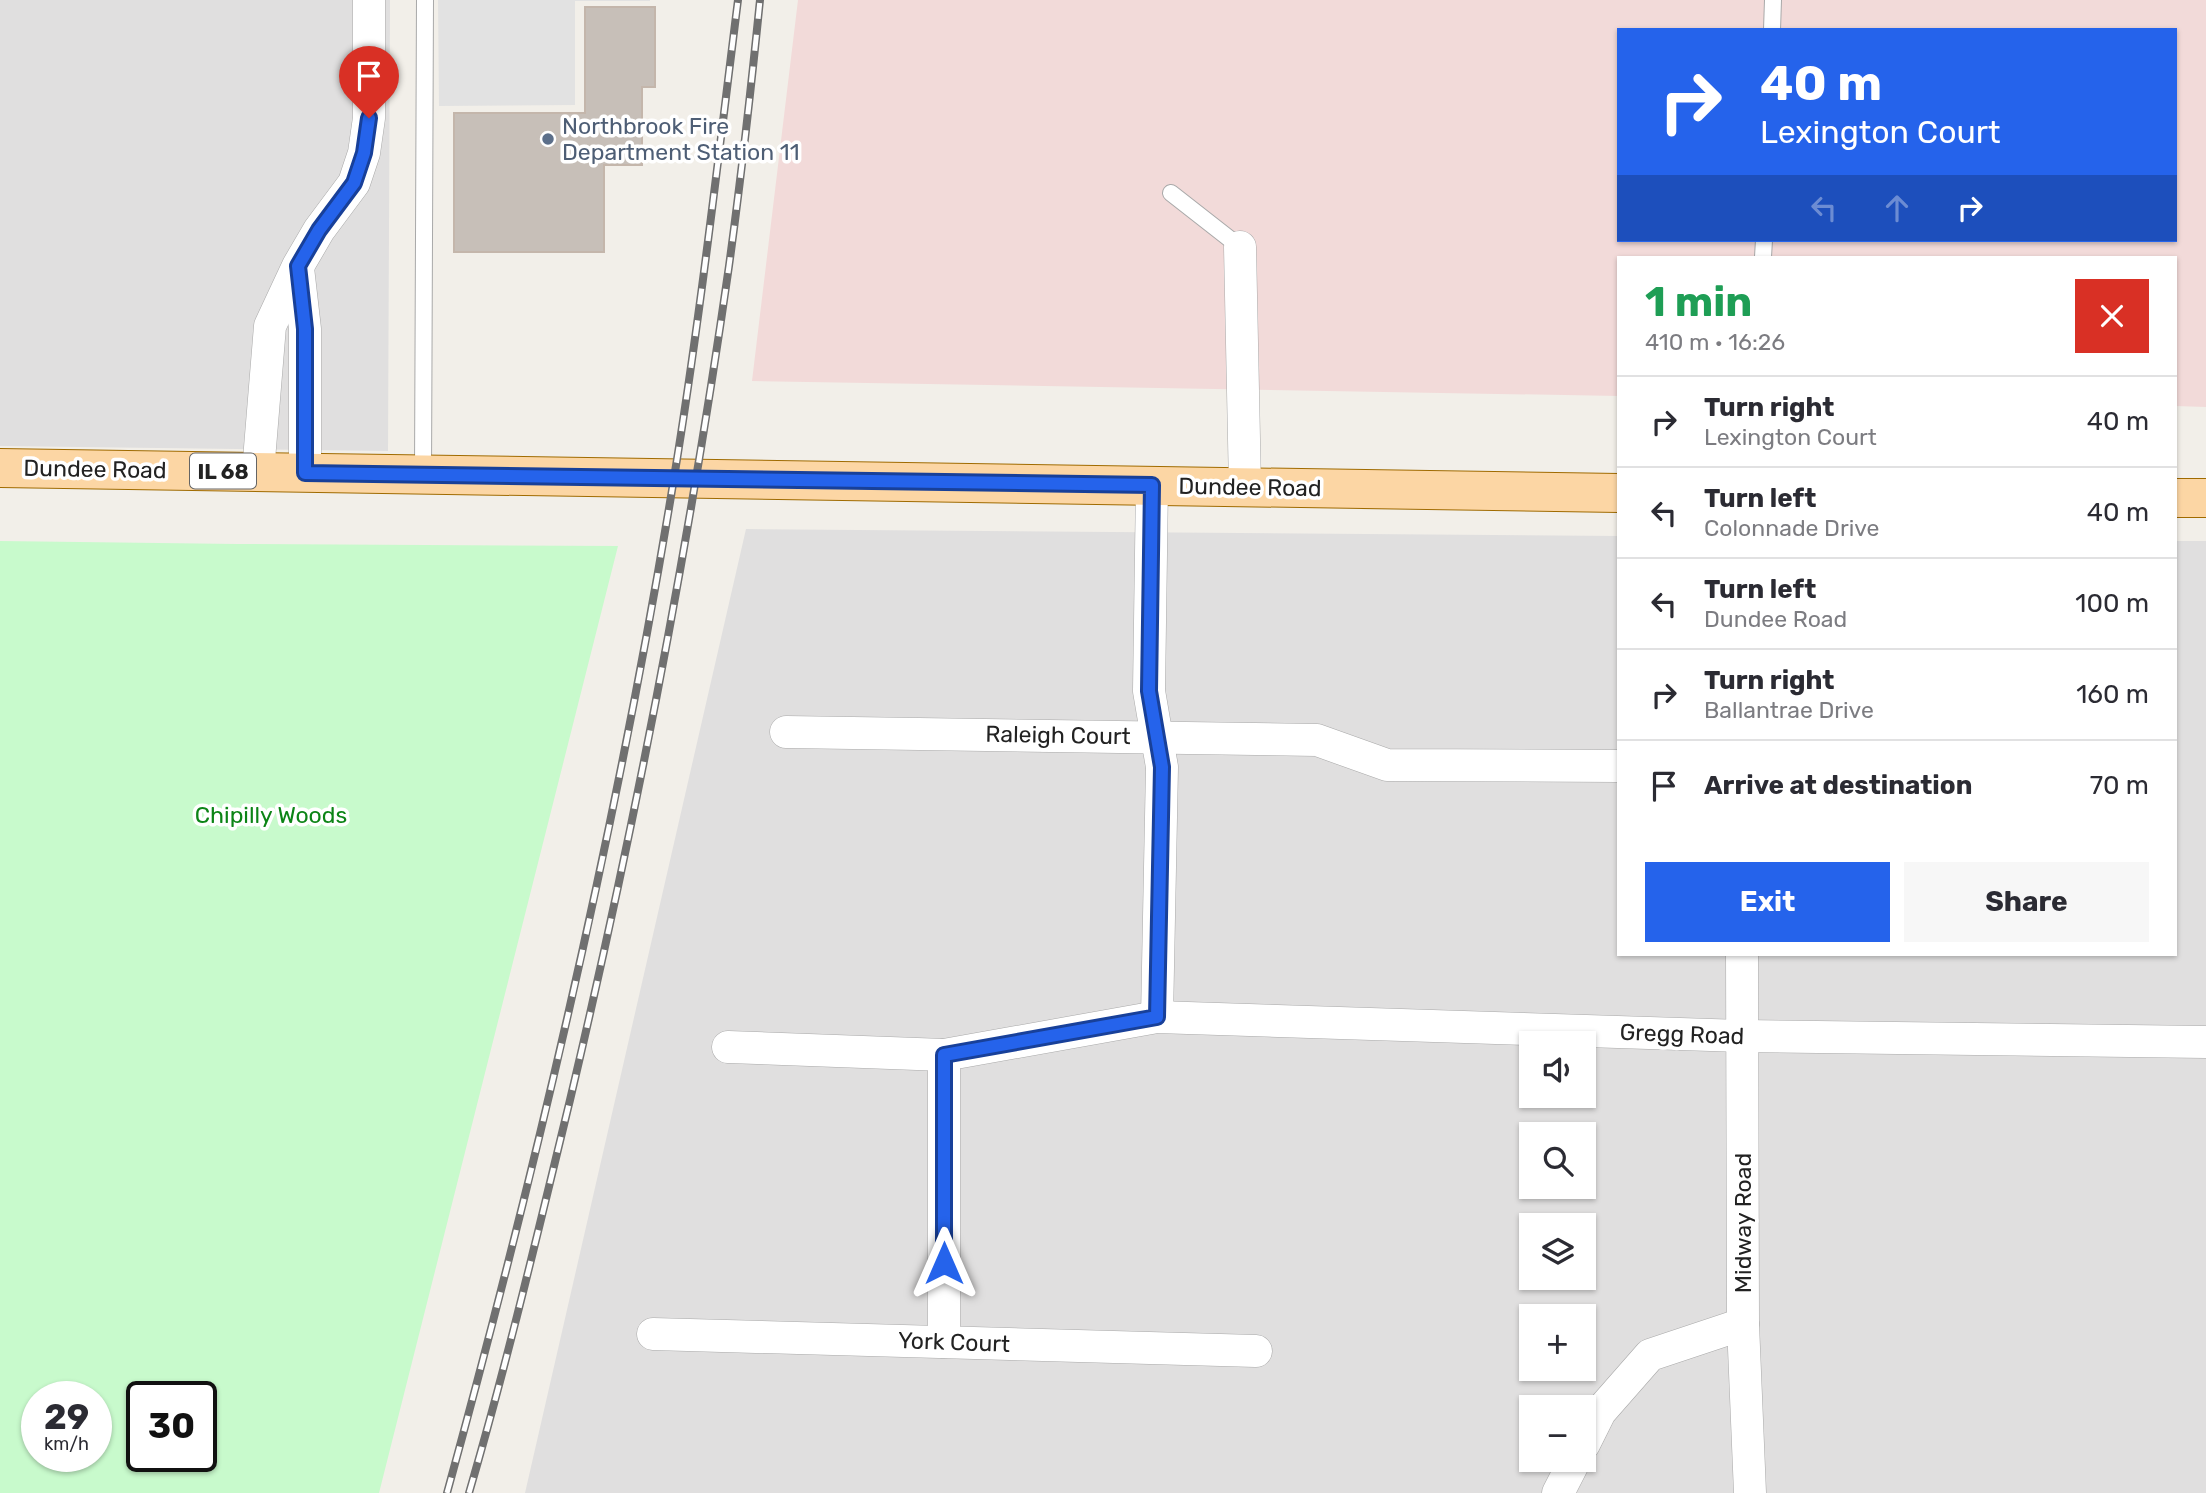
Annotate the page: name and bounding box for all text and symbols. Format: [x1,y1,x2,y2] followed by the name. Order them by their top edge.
[339,46,399,118] pin
[1760,54,1882,112] text: 40 m
[1645,56,1736,147] icon: right
[350,57,388,95] icon: arrive
[562,112,800,166] place label: Northbrook Fire Department Station 11
[1760,113,2000,151] text: Lexington Court
[540,131,556,147] marker: Northbrook Fire Department Station 11
[1805,189,1843,227] icon: left
[1878,189,1916,227] icon: ahead
[1951,189,1989,227] icon: right
[1645,277,1752,327] text: 1 min
[2075,279,2149,353] button: close
[1645,328,1785,356] text: 410 m · 16:26
[1704,392,1834,423] text: Turn right
[1645,403,1683,441] icon: right
[2087,406,2149,437] text: 40 m
[1704,423,1877,451] text: Lexington Court
[23,454,167,484] street label: Dundee Road
[190,454,256,489] road number: IL 68
[1178,472,1322,502] street label: Dundee Road
[1704,483,1816,514] text: Turn left
[1645,494,1683,532] icon: left
[2087,497,2149,528] text: 40 m
[1704,514,1879,542] text: Colonnade Drive
[1704,574,1816,605] text: Turn left
[1645,585,1683,623] icon: left
[2075,588,2149,619] text: 100 m
[1704,605,1847,633] text: Dundee Road
[1704,665,1834,696] text: Turn right
[1645,676,1683,714] icon: right
[2076,679,2149,710] text: 160 m
[1704,696,1874,724] text: Ballantrae Drive
[985,720,1131,750] street label: Raleigh Court
[1645,767,1683,805] icon: arrive
[1704,770,1972,801] text: Arrive at destination
[2090,770,2149,801] text: 70 m
[195,801,347,829] park label: Chipilly Woods
[1645,862,1890,942] button: Exit
[1904,862,2149,942] button: Share
[1619,1018,1745,1050] street label: Gregg Road
[1519,1031,1596,1472] map controls
[1519,1031,1596,1108] button: sound
[1519,1122,1596,1199] button: search
[1729,1153,1757,1293] street label: Midway Road
[1519,1213,1596,1290] button: layers
[907,1226,981,1300] position arrow
[1519,1304,1596,1381] button: +
[897,1326,1011,1358] street label: York Court
[126,1381,217,1472] speed limit sign: 30
[1519,1395,1596,1472] button: −
[44,1396,89,1438] text: 29
[44,1433,89,1455] text: km/h

